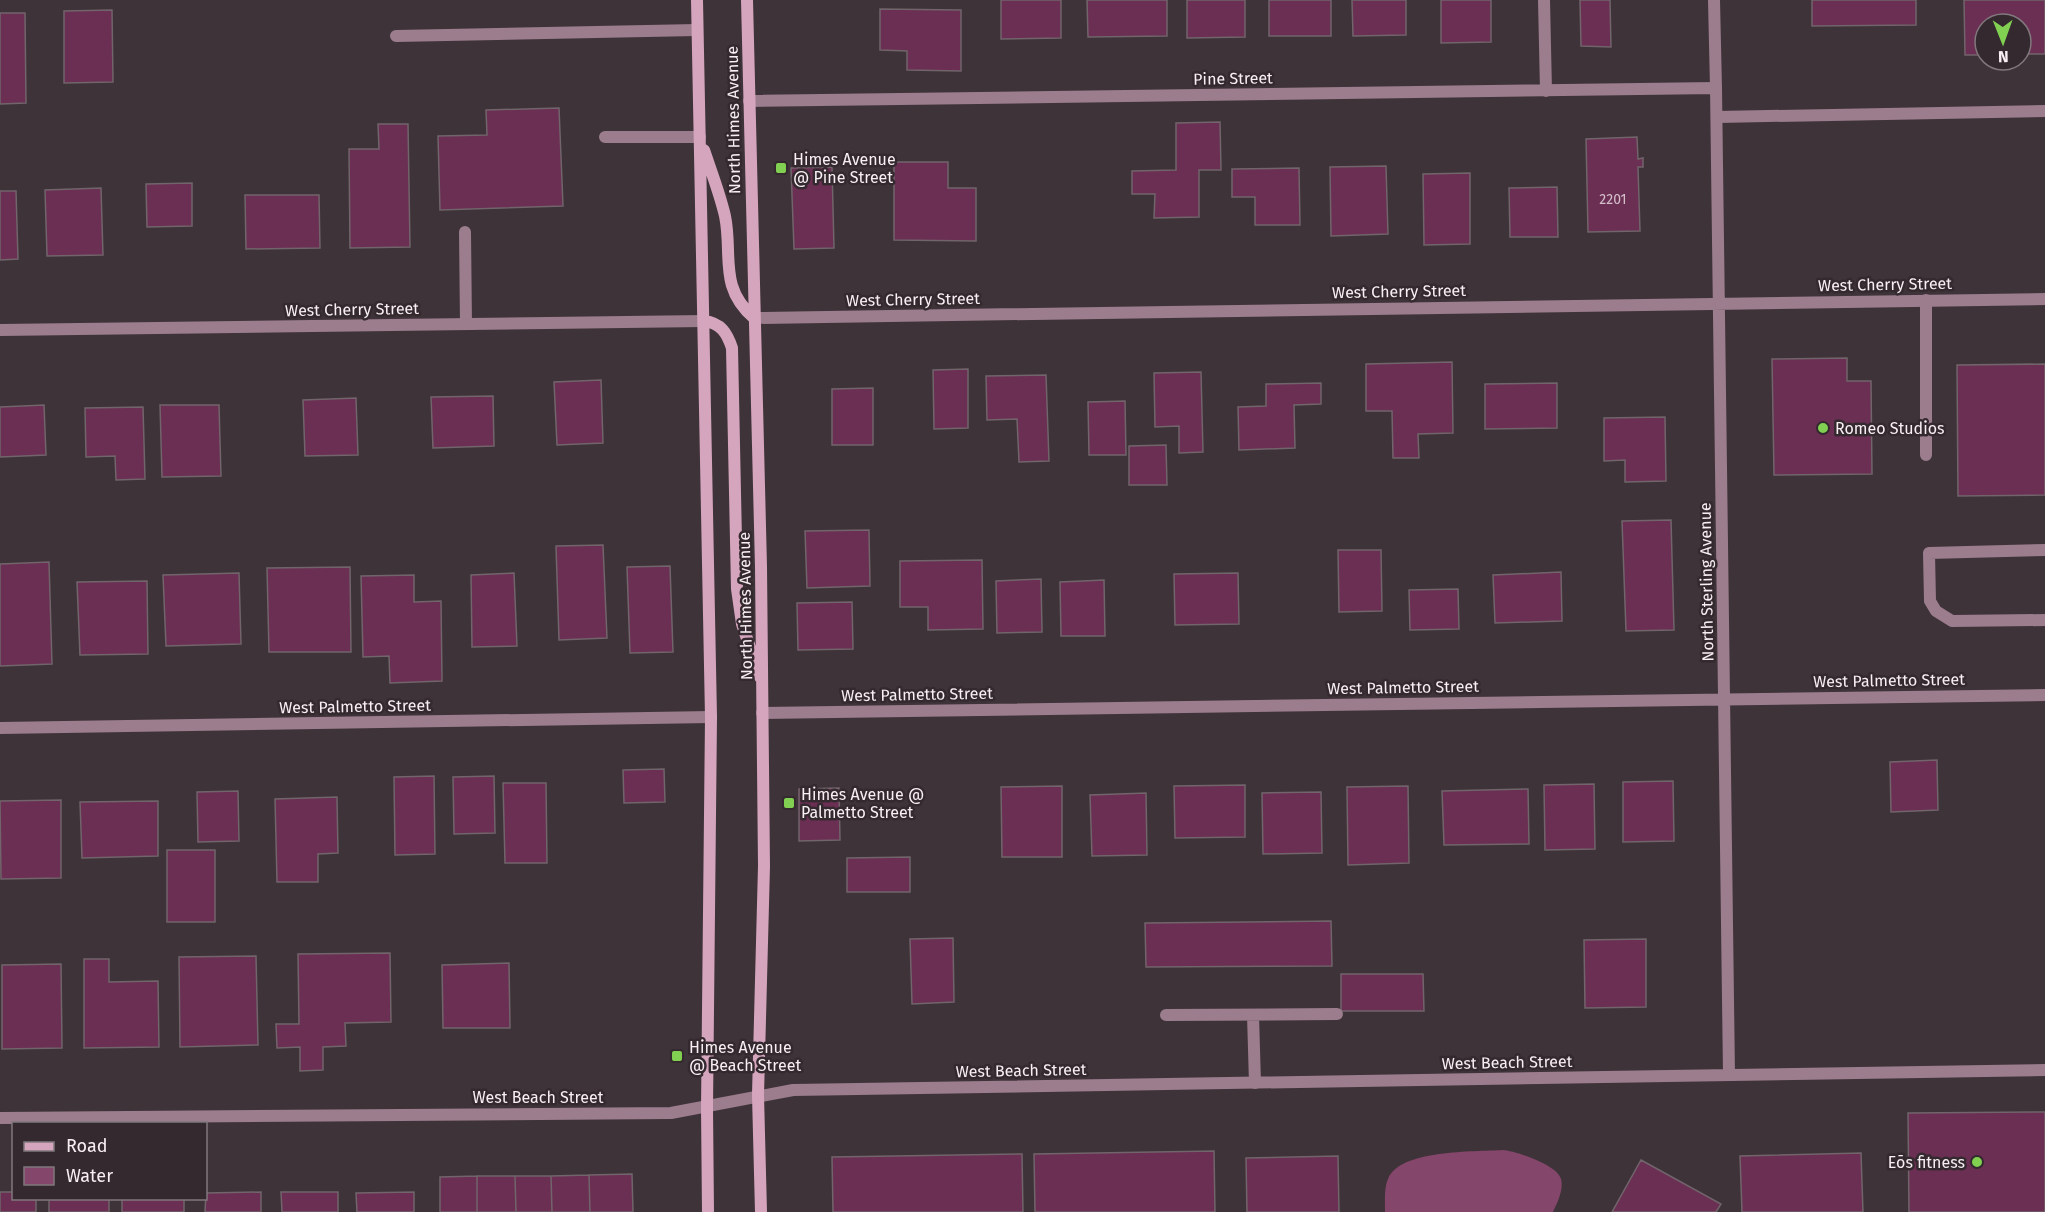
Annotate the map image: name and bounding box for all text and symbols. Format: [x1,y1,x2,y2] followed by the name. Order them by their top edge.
[1973,12,2033,72] north arrow
[723,46,744,194] street label: North Himes Avenue
[1998,47,2009,66] text: N
[1193,68,1273,89] street label: Pine Street
[793,150,896,187] place label: Himes Avenue @ Pine Street
[774,161,788,175] marker: Himes Avenue @ Pine Street
[1599,191,1627,208] house number: 2201
[1818,274,1952,295] street label: West Cherry Street
[1332,281,1466,302] street label: West Cherry Street
[846,289,980,310] street label: West Cherry Street
[285,299,419,320] street label: West Cherry Street
[1835,419,1945,438] place label: Romeo Studios
[1816,421,1830,435] marker: Romeo Studios
[1696,502,1717,662] street label: North Sterling Avenue
[735,532,756,680] street label: North Himes Avenue
[1813,670,1965,691] street label: West Palmetto Street
[1327,677,1479,698] street label: West Palmetto Street
[841,684,993,705] street label: West Palmetto Street
[279,696,431,717] street label: West Palmetto Street
[801,785,924,822] place label: Himes Avenue @ Palmetto Street
[782,796,796,810] marker: Himes Avenue @ Palmetto Street
[689,1038,801,1075] place label: Himes Avenue @ Beach Street
[670,1049,684,1063] marker: Himes Avenue @ Beach Street
[1441,1052,1573,1073] street label: West Beach Street
[955,1060,1087,1081] street label: West Beach Street
[473,1088,604,1107] street label: West Beach Street
[12,1122,207,1200] legend
[66,1135,108,1157] text: Road
[1888,1153,1965,1172] place label: Eōs fitness
[1970,1155,1984,1169] marker: Eōs fitness
[66,1165,113,1187] text: Water

